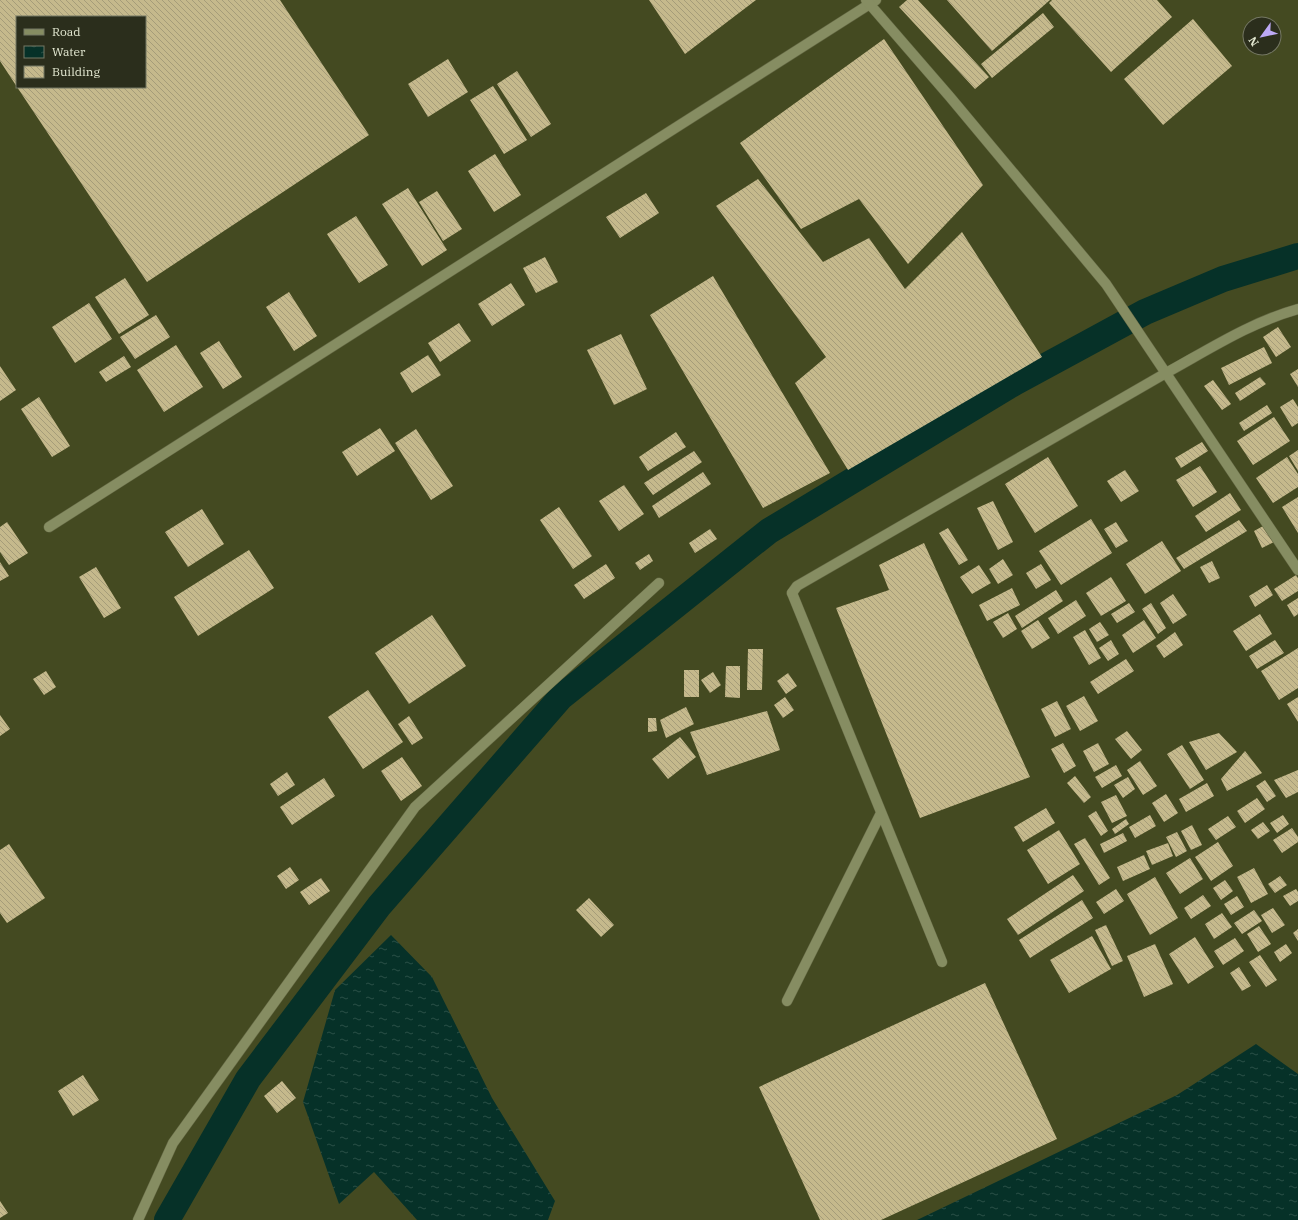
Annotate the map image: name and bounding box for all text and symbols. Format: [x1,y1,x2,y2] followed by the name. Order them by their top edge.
[16,16,146,88] legend
[1242,16,1282,56] north arrow
[52,24,81,39] text: Road
[1245,34,1262,49] text: N
[52,44,86,59] text: Water
[52,64,100,79] text: Building

